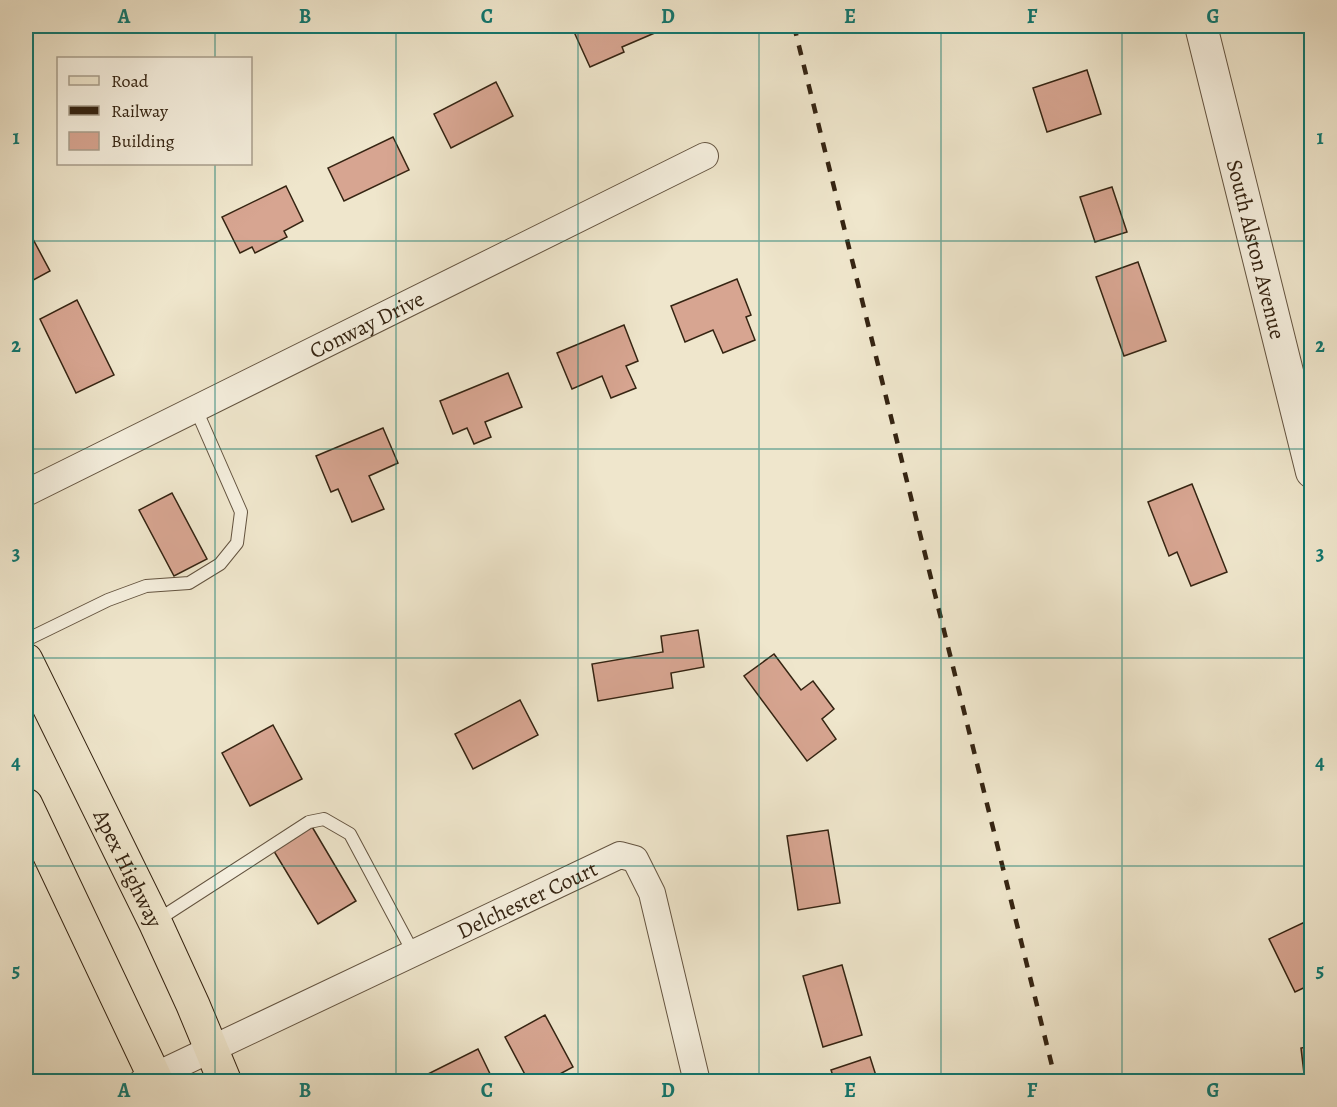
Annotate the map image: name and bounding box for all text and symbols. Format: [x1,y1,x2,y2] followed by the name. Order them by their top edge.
[117,3,131,30] text: A
[299,3,311,30] text: B
[481,3,493,30] text: C
[661,3,675,30] text: D
[844,3,856,30] text: E
[1027,3,1038,30] text: F
[1206,3,1220,30] text: G
[57,57,252,165] legend
[111,69,149,93] text: Road
[111,99,169,123] text: Railway
[12,124,20,151] text: 1
[1316,124,1324,151] text: 1
[111,129,175,153] text: Building
[1219,156,1292,343] street label: South Alston Avenue
[304,284,429,366] street label: Conway Drive
[11,332,21,359] text: 2
[1315,332,1325,359] text: 2
[12,540,20,567] text: 3
[1316,540,1324,567] text: 3
[11,749,21,776] text: 4
[1315,749,1325,776] text: 4
[85,804,169,933] street label: Apex Highway
[452,854,602,946] street label: Delchester Court
[12,957,20,984] text: 5
[1316,957,1324,984] text: 5
[117,1077,131,1104] text: A
[299,1077,311,1104] text: B
[481,1077,493,1104] text: C
[661,1077,675,1104] text: D
[844,1077,856,1104] text: E
[1027,1077,1038,1104] text: F
[1206,1077,1220,1104] text: G

